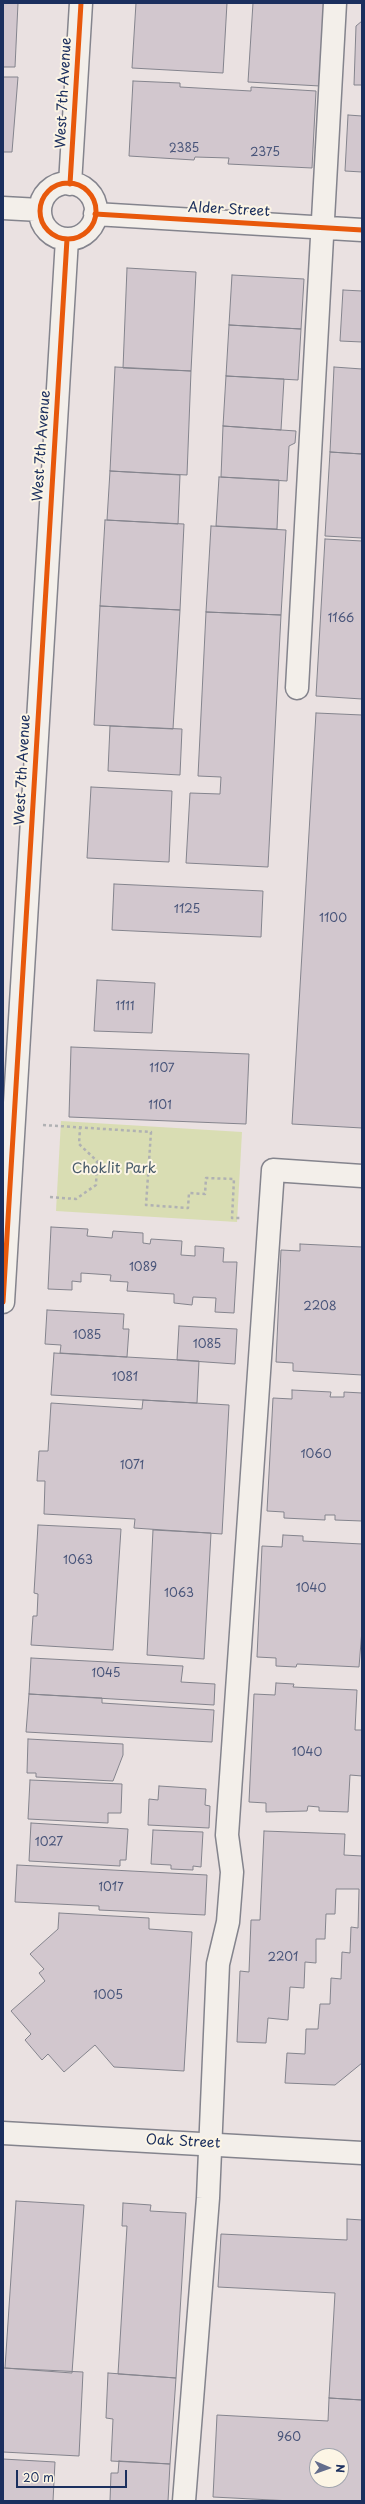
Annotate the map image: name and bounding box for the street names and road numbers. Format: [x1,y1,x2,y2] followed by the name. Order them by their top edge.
[53,37,75,149] street label: West 7th Avenue
[188,199,270,221] street label: Alder Street
[30,390,54,502] street label: West 7th Avenue
[12,714,34,826] street label: West 7th Avenue
[145,2132,221,2152] street label: Oak Street

